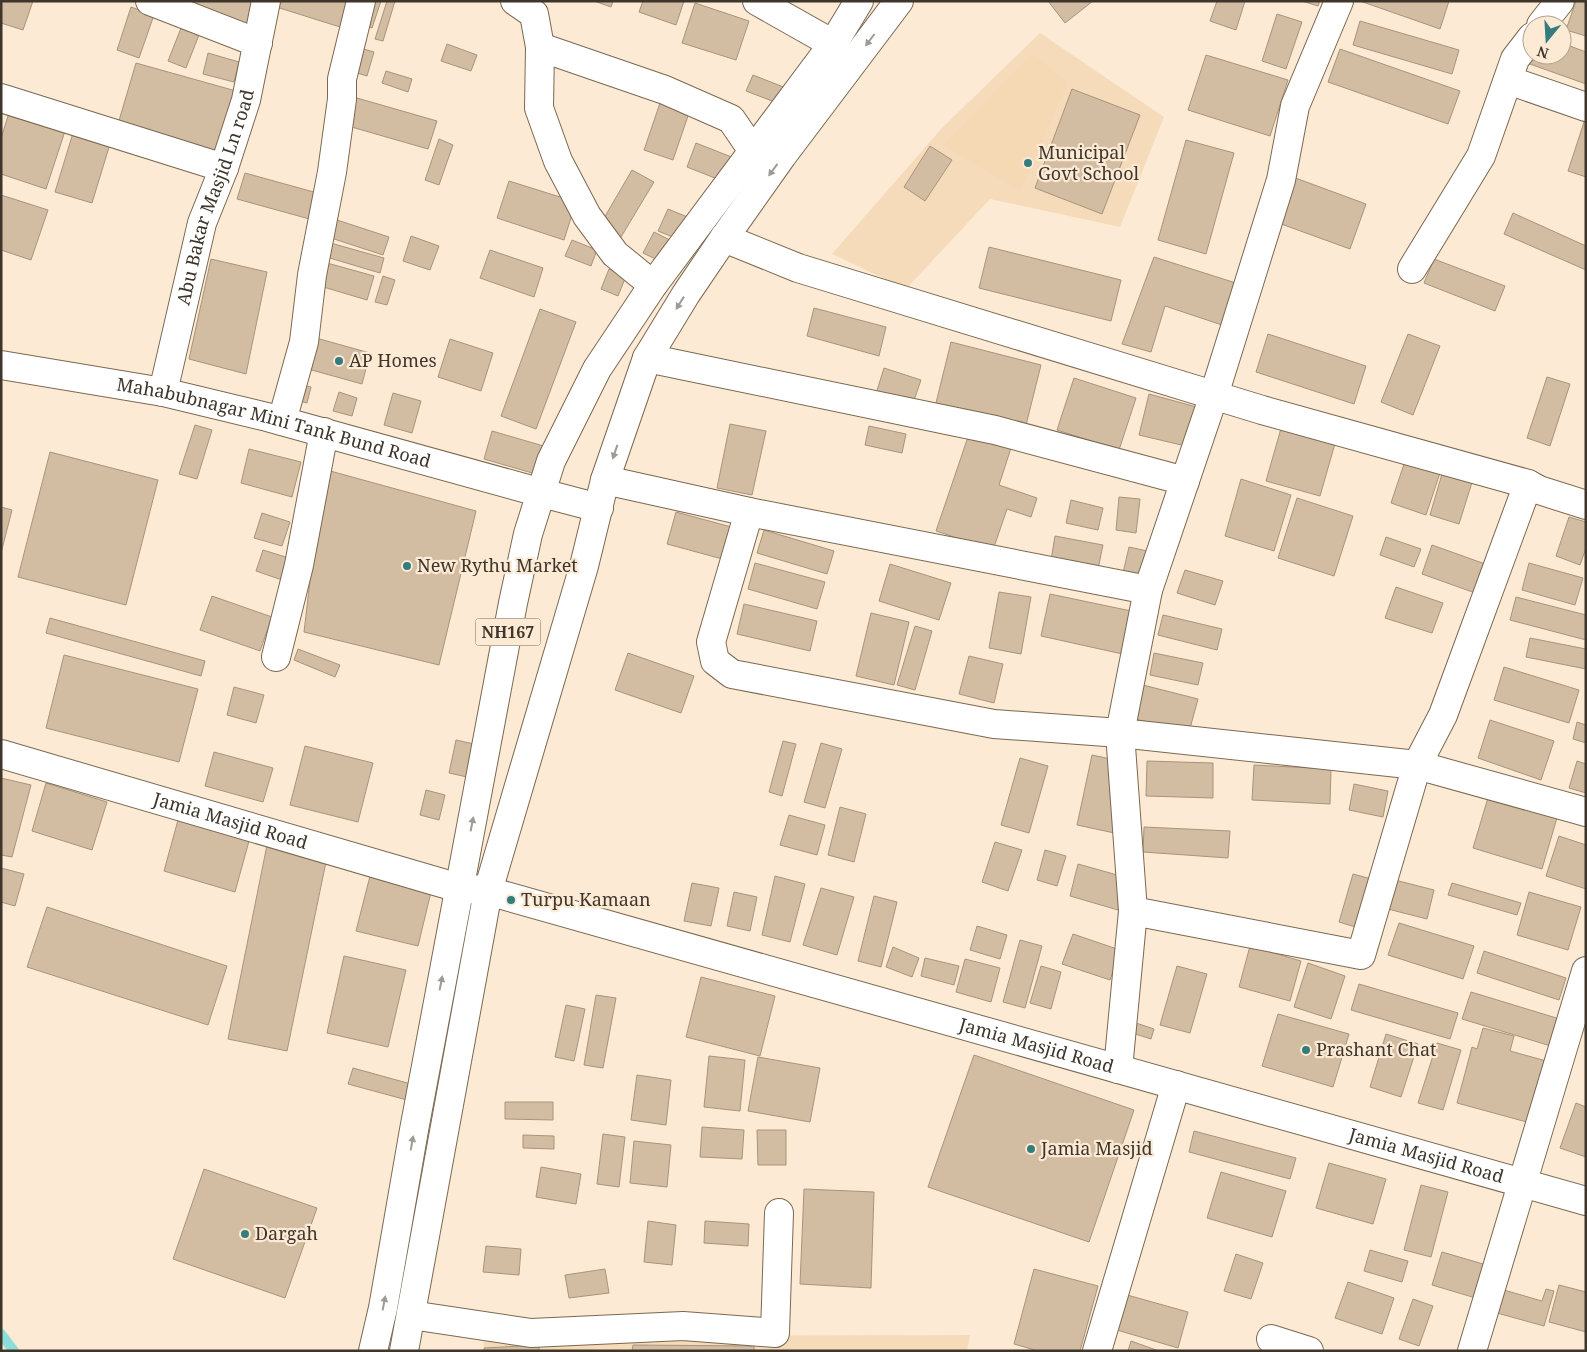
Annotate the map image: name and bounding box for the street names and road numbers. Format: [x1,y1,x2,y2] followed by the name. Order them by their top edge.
[170,87,259,307] street label: Abu Bakar Masjid Ln road
[115,371,434,473] street label: Mahabubnagar Mini Tank Bund Road
[476,618,540,646] road number: NH167
[150,786,311,854] street label: Jamia Masjid Road
[956,1011,1117,1078] street label: Jamia Masjid Road
[1346,1121,1507,1188] street label: Jamia Masjid Road

